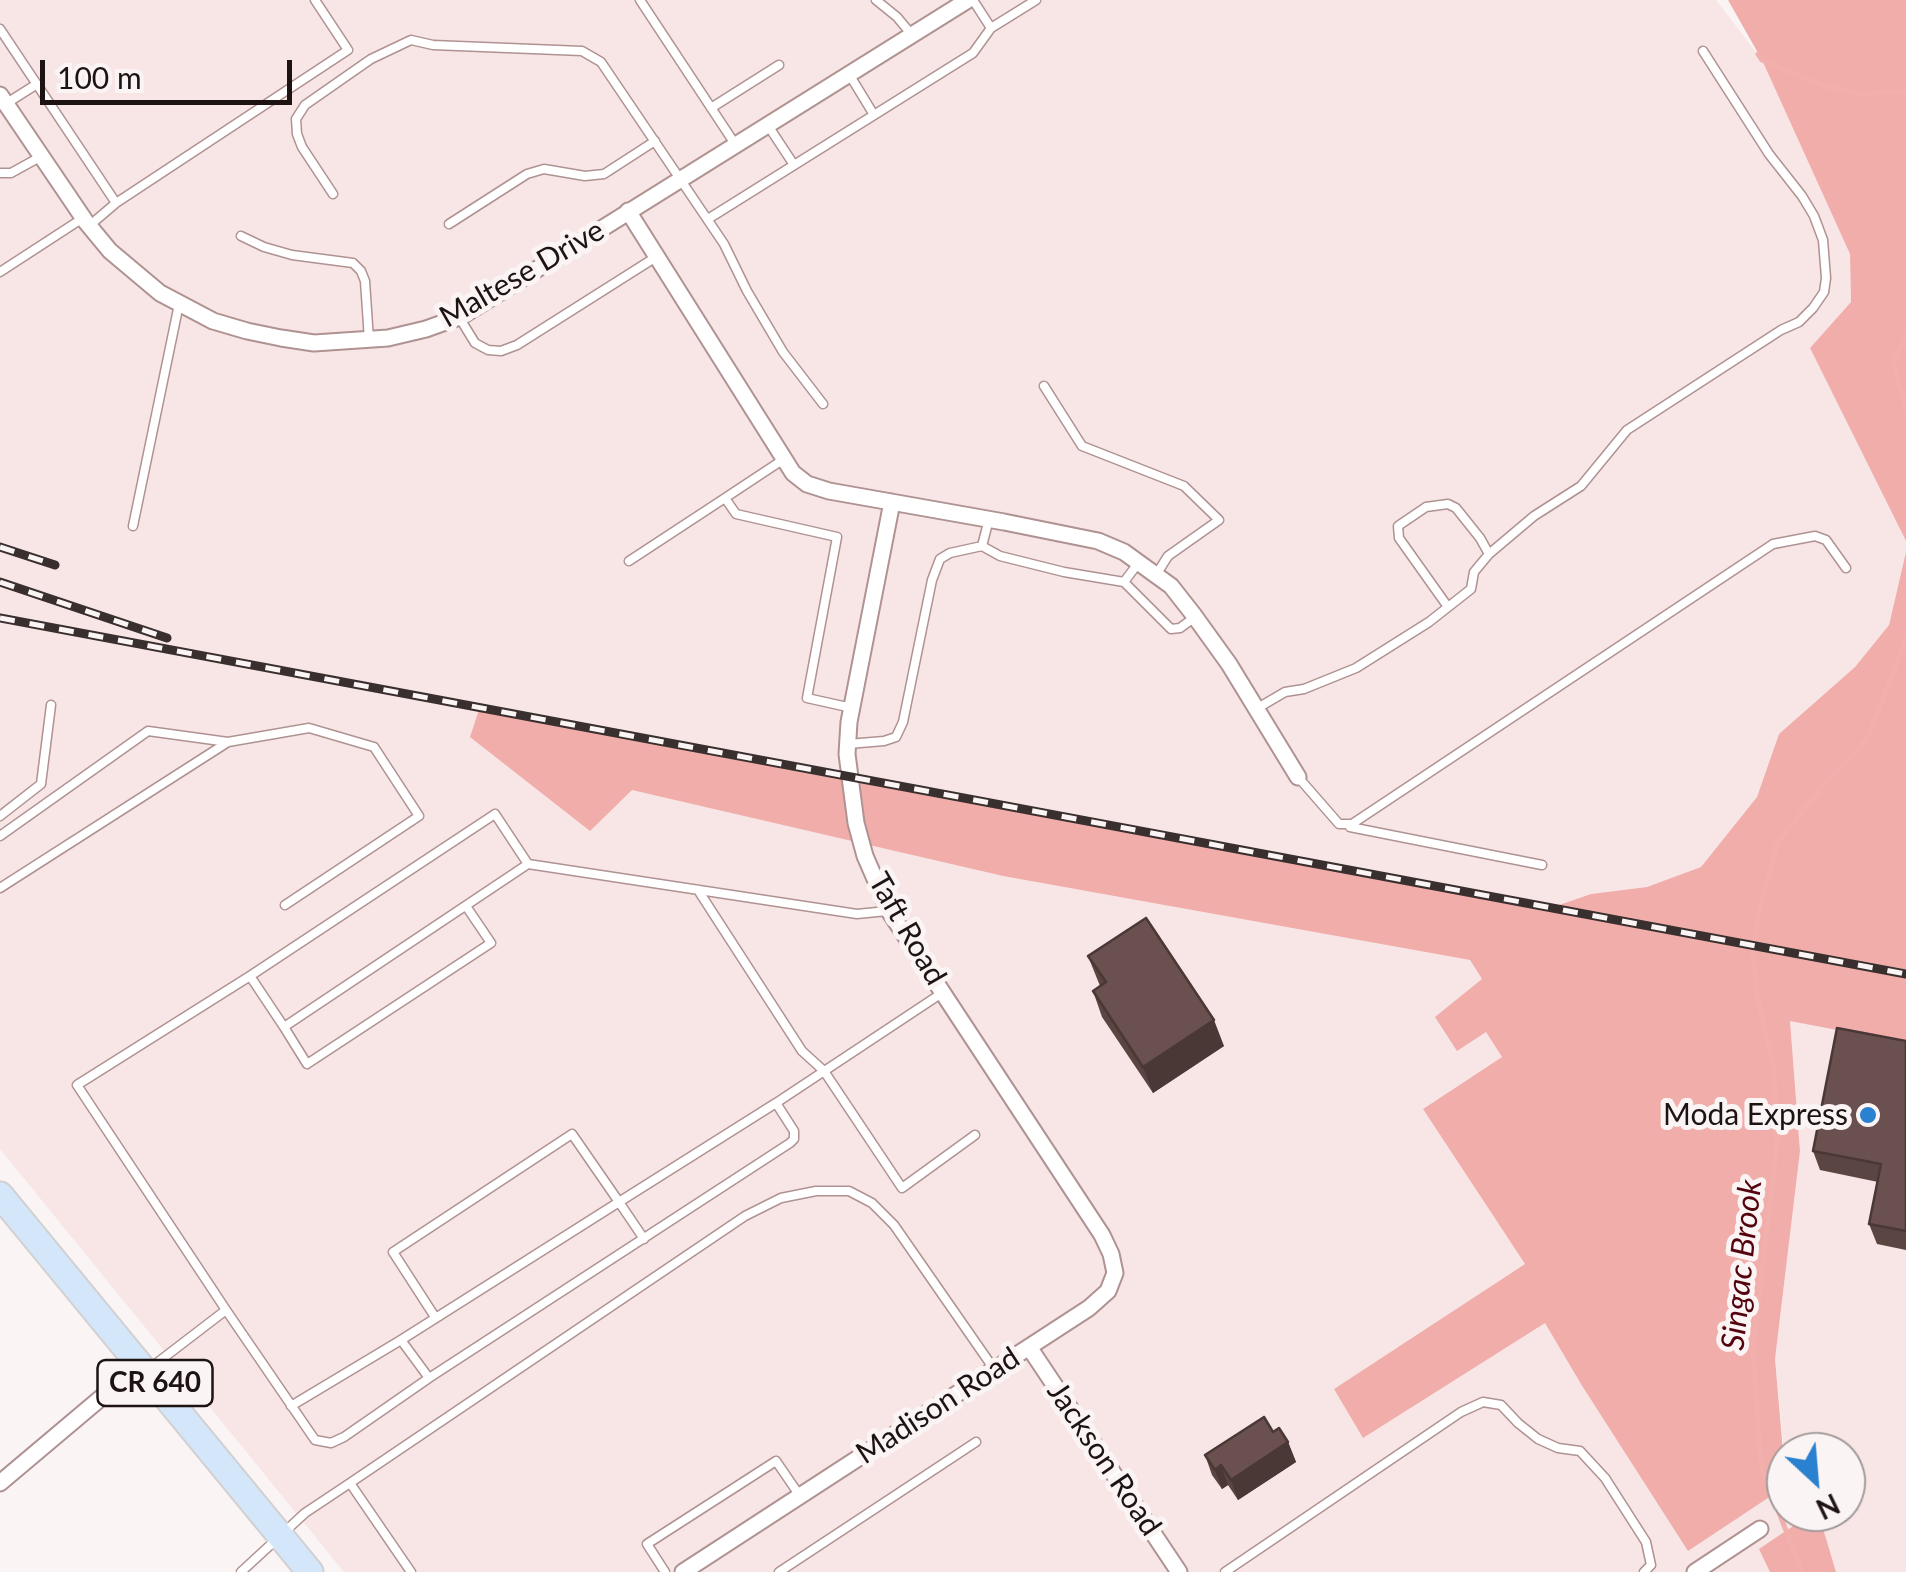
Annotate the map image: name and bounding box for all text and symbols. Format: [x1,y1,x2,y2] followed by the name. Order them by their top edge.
[45,40,298,102] scale bar
[57,59,142,95] text: 100 m
[433,212,611,336] street label: Maltese Drive
[860,866,954,992] street label: Taft Road
[1663,1097,1848,1133] place label: Moda Express
[1857,1104,1879,1126] marker: Moda Express
[1714,1178,1770,1352] water label: Singac Brook
[850,1340,1026,1472] street label: Madison Road
[98,1360,212,1406] road number: CR 640
[1039,1375,1169,1543] street label: Jackson Road
[1766,1432,1866,1532] north arrow
[1811,1487,1845,1527] text: N

